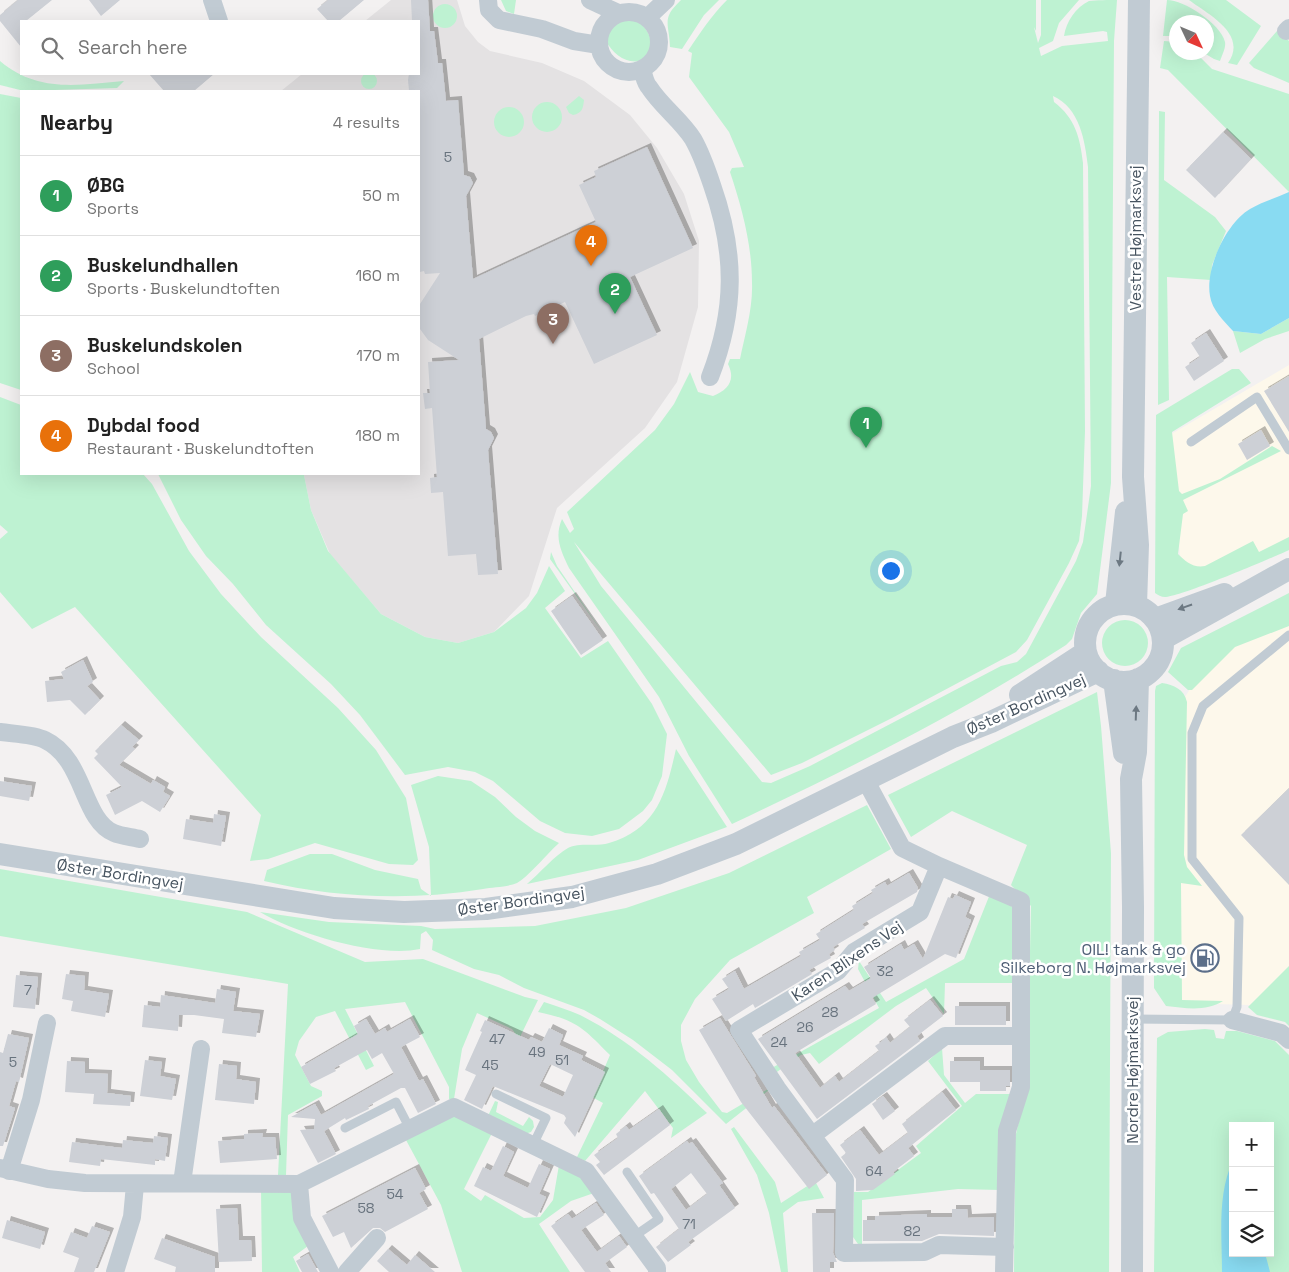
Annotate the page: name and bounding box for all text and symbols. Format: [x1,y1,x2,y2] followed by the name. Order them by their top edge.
[1169,15,1214,60] north arrow
[20,20,420,75] search box
[38,34,66,62] icon: search
[78,35,188,60] text: Search here
[40,109,113,136] text: Nearby
[333,112,400,133] text: 4 results
[444,148,452,166] house number: 5
[1125,165,1146,311] street label: Vestre Højmarksvej
[87,173,125,198] text: ØBG
[52,185,60,206] text: 1
[362,185,400,206] text: 50 m
[87,198,139,219] text: Sports
[575,225,607,266] pin: 4
[87,253,238,278] text: Buskelundhallen
[51,265,61,286] text: 2
[355,265,400,286] text: 160 m
[599,273,631,314] pin: 2
[87,278,280,299] text: Sports · Buskelundtoften
[537,303,569,344] pin: 3
[87,333,242,358] text: Buskelundskolen
[51,345,61,366] text: 3
[356,345,400,366] text: 170 m
[87,358,140,379] text: School
[850,407,882,448] pin: 1
[87,413,200,438] text: Dybdal food
[51,425,61,446] text: 4
[355,425,400,446] text: 180 m
[87,438,314,459] text: Restaurant · Buskelundtoften
[1116,552,1124,568] one-way arrow
[878,558,904,584] your location
[1178,604,1193,611] one-way arrow
[963,668,1089,740] street label: Øster Bordingvej
[1133,705,1141,721] one-way arrow
[55,854,185,894] street label: Øster Bordingvej
[456,882,586,920] street label: Øster Bordingvej
[787,916,907,1006] street label: Karen Blixens Vej
[1001,939,1186,978] place label: OIL! tank & go Silkeborg N. Højmarksvej
[1190,943,1220,973] fuel station icon: OIL! tank & go Silkeborg N. Højmarksvej
[877,962,893,980] house number: 32
[24,981,32,999] house number: 7
[1122,996,1143,1144] street label: Nordre Højmarksvej
[821,1003,839,1021] house number: 28
[796,1018,814,1036] house number: 26
[489,1030,505,1048] house number: 47
[771,1033,788,1051] house number: 24
[528,1043,546,1061] house number: 49
[555,1051,569,1069] house number: 51
[9,1053,17,1071] house number: 5
[481,1056,499,1074] house number: 45
[1229,1122,1274,1257] map controls
[1229,1122,1274,1167] button: +
[865,1162,883,1180] house number: 64
[1229,1167,1274,1212] button: −
[386,1185,404,1203] house number: 54
[357,1199,375,1217] house number: 58
[1229,1212,1274,1257] button: layers
[682,1215,696,1233] house number: 71
[903,1222,921,1240] house number: 82

